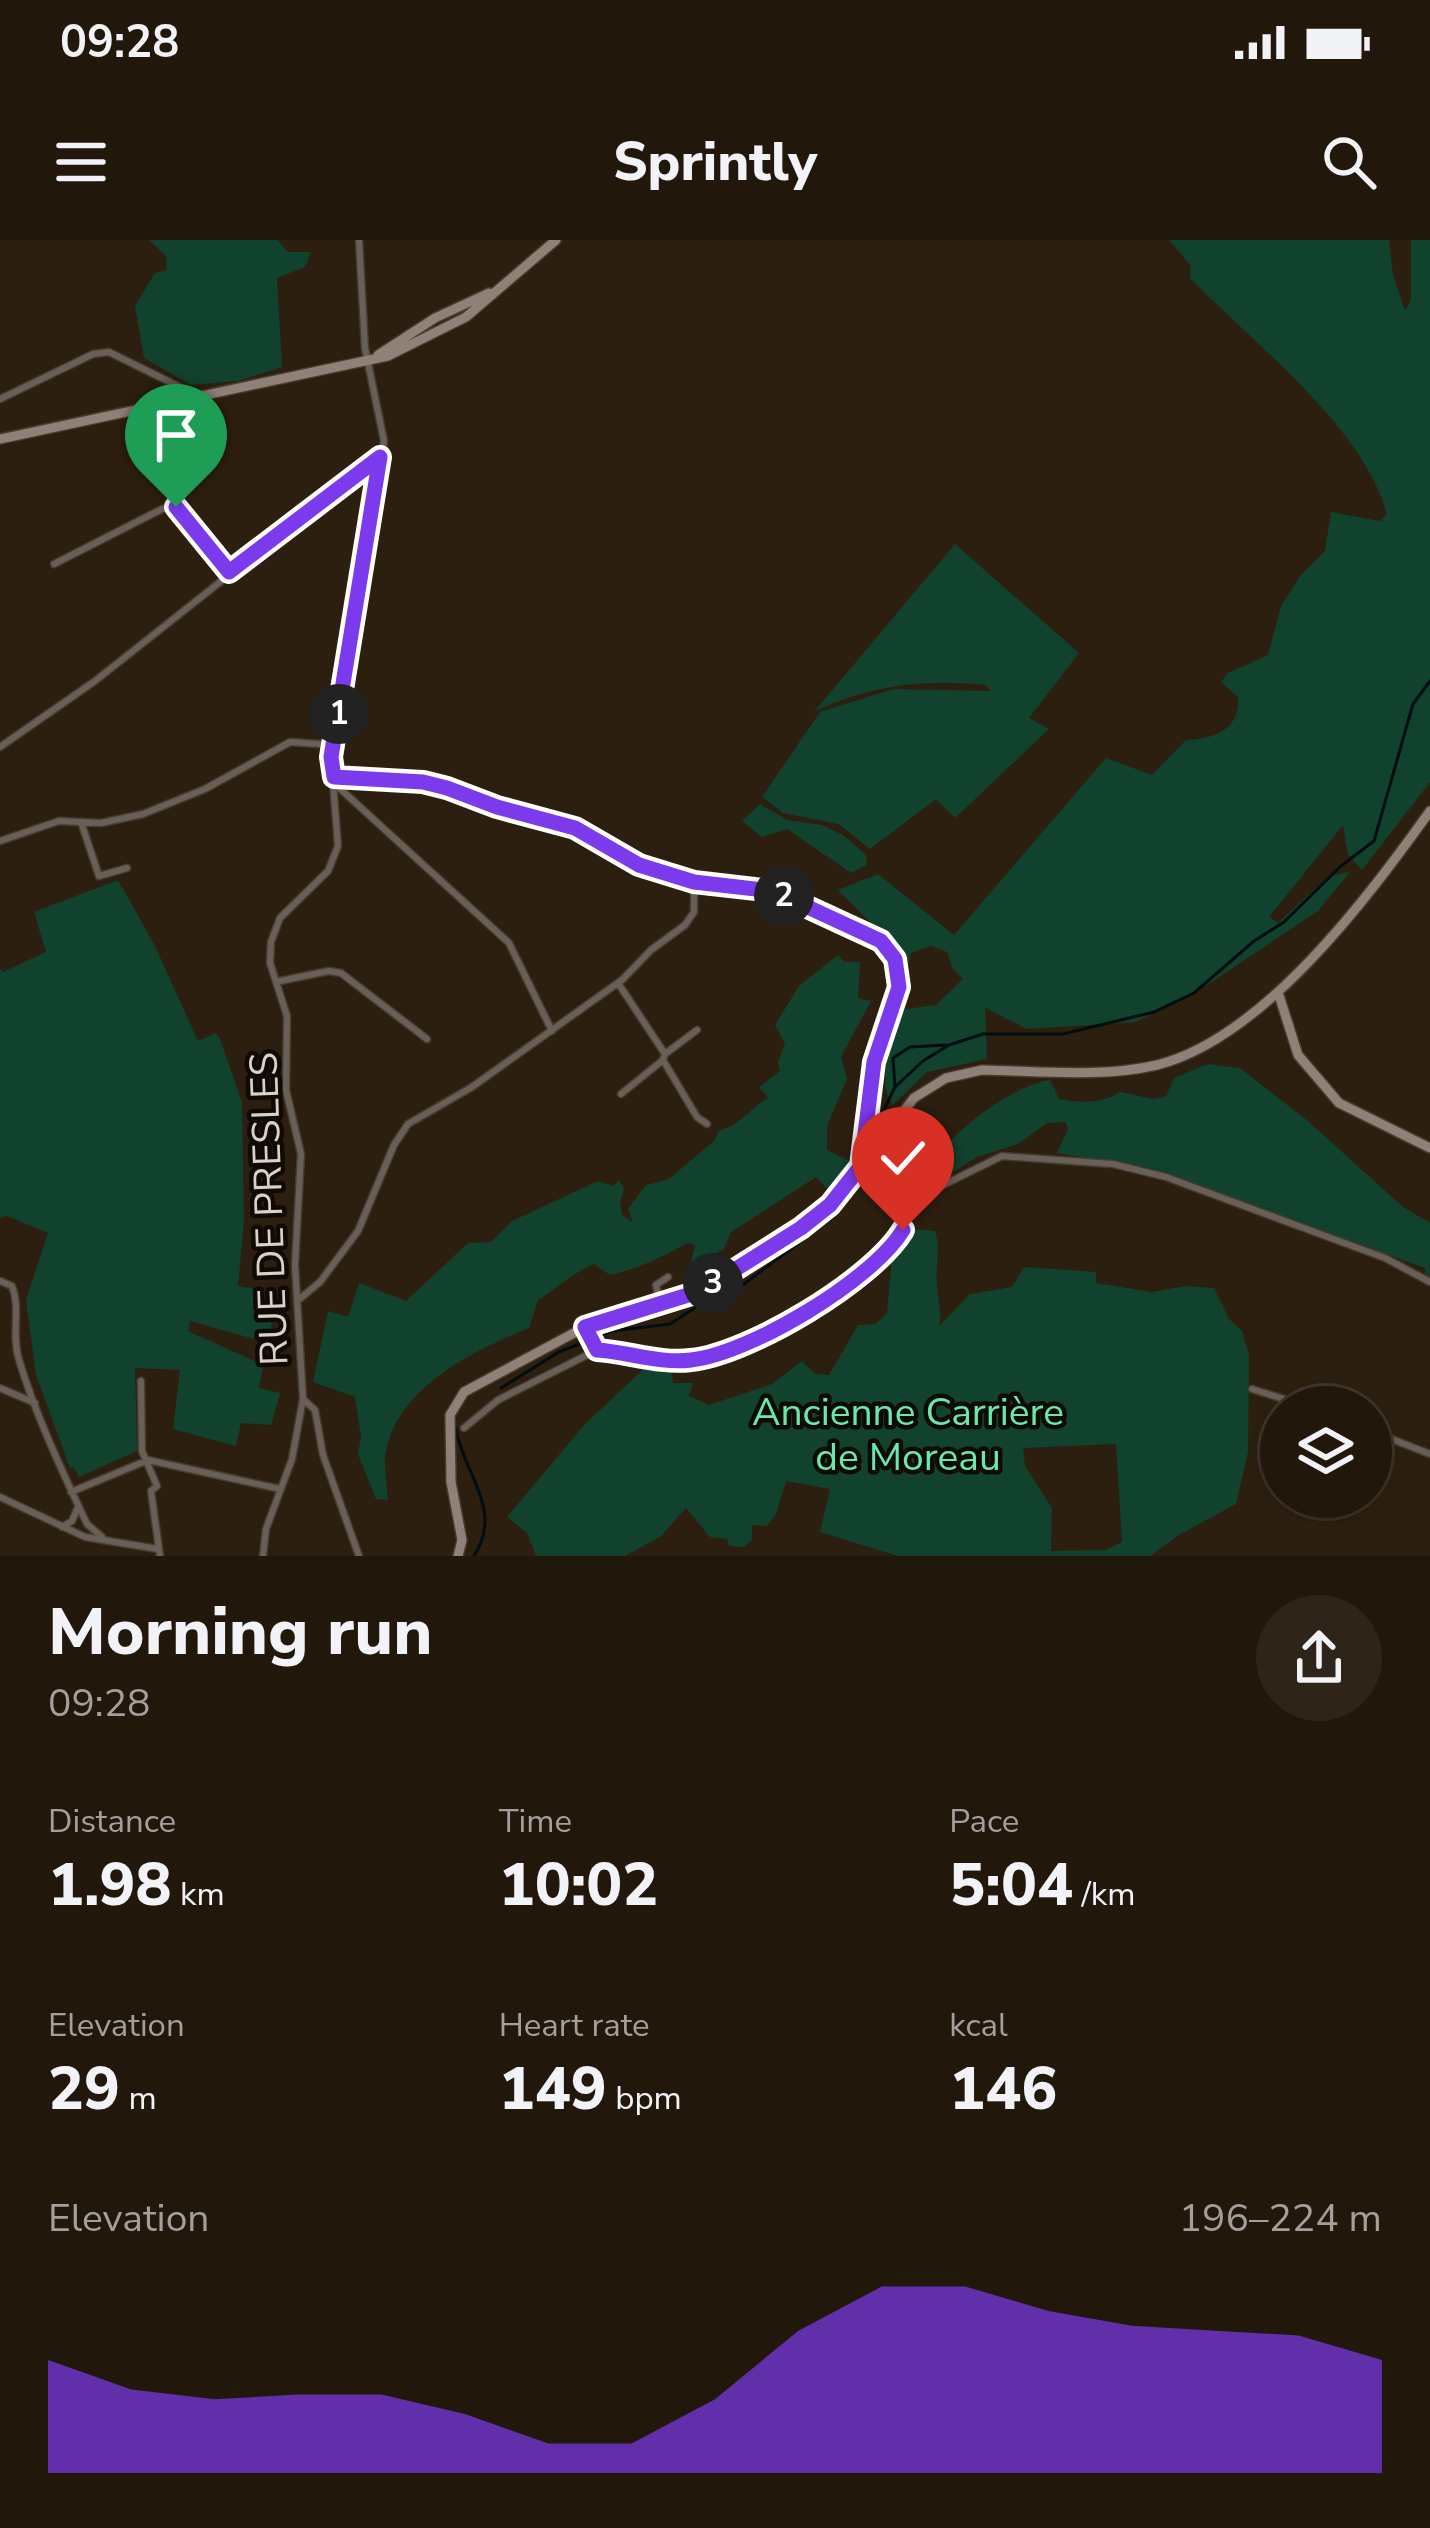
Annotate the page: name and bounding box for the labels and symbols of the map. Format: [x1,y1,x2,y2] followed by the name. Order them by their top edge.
[125,384,227,507] pin
[309,684,369,744] pin: 1
[754,866,814,926] pin: 2
[238,1051,301,1367] street label: RUE DE PRESLES
[852,1107,954,1230] pin
[683,1253,743,1313] pin: 3
[752,1386,1064,1484] park label: Ancienne Carrière de Moreau

